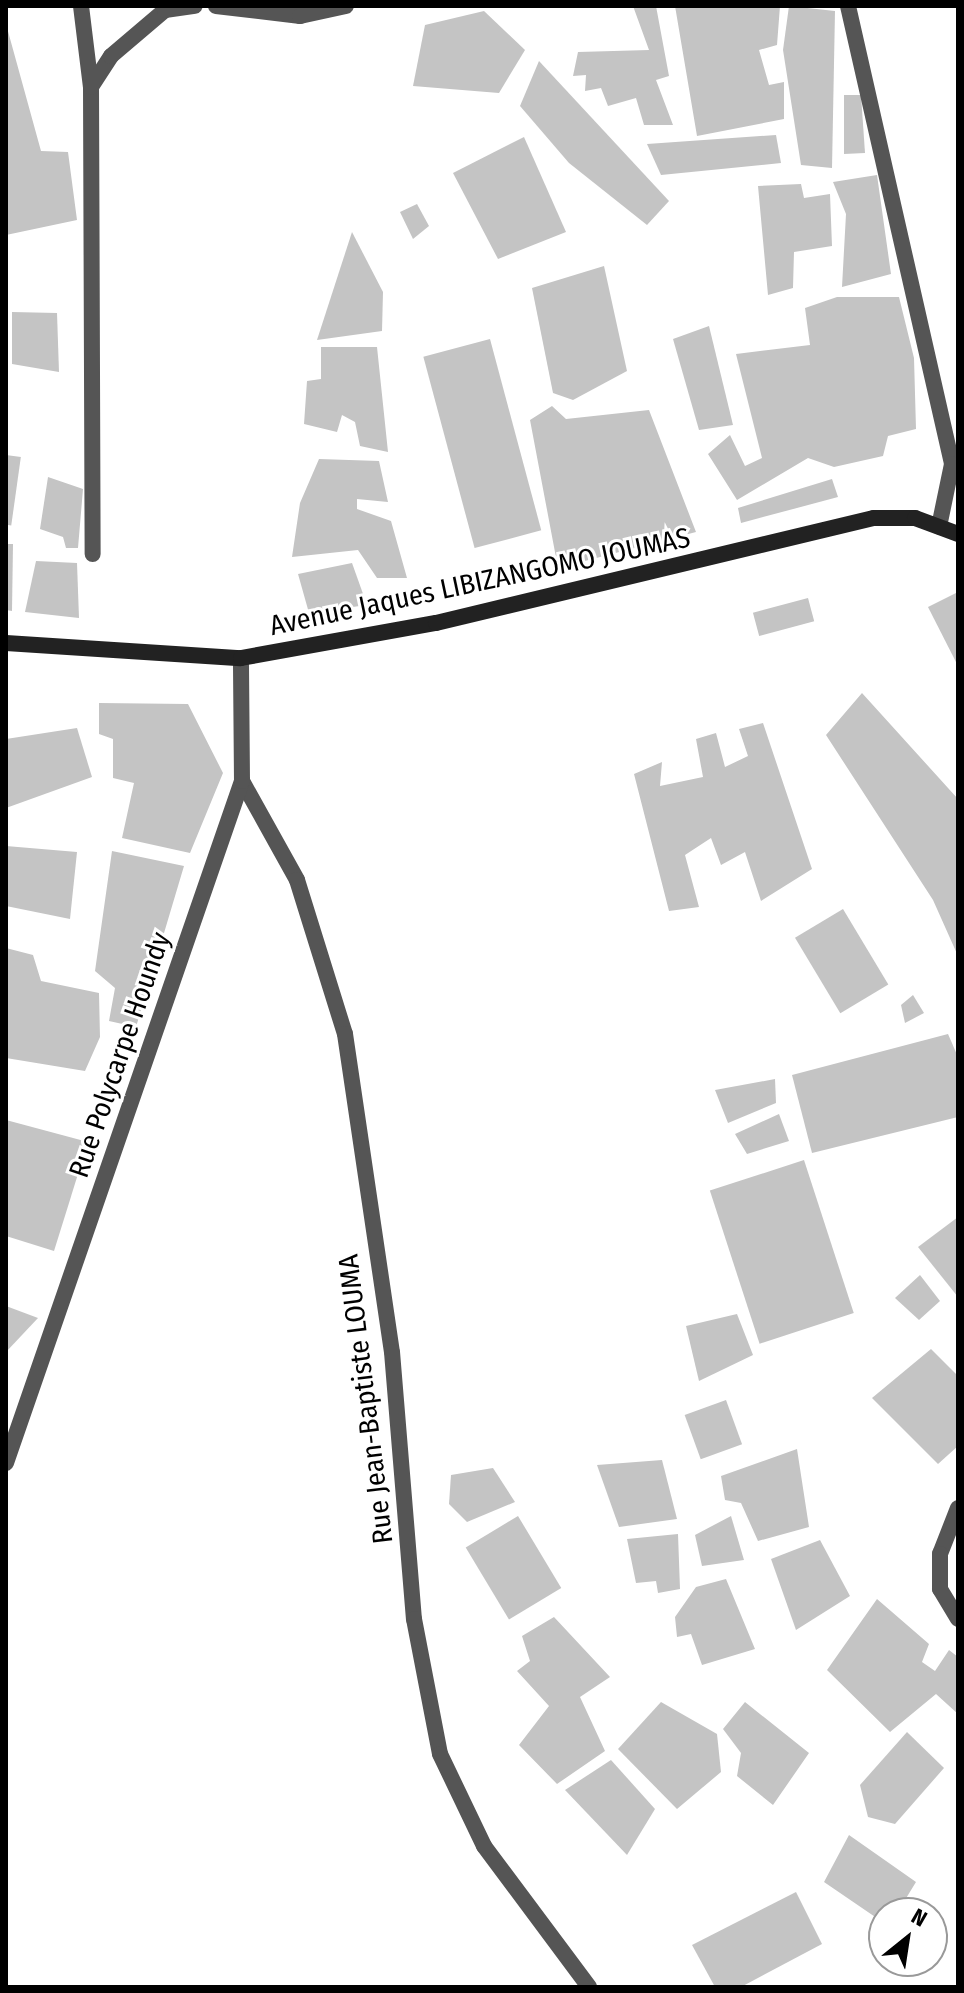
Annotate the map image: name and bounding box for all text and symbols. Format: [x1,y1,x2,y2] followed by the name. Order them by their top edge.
[267,521,693,643] street label: Avenue Jaques LIBIZANGOMO JOUMAS
[62,928,178,1182] street label: Rue Polycarpe Houndy
[332,1252,400,1546] street label: Rue Jean-Baptiste LOUMA
[868,1897,948,1977] north arrow
[907,1903,932,1933] text: N

